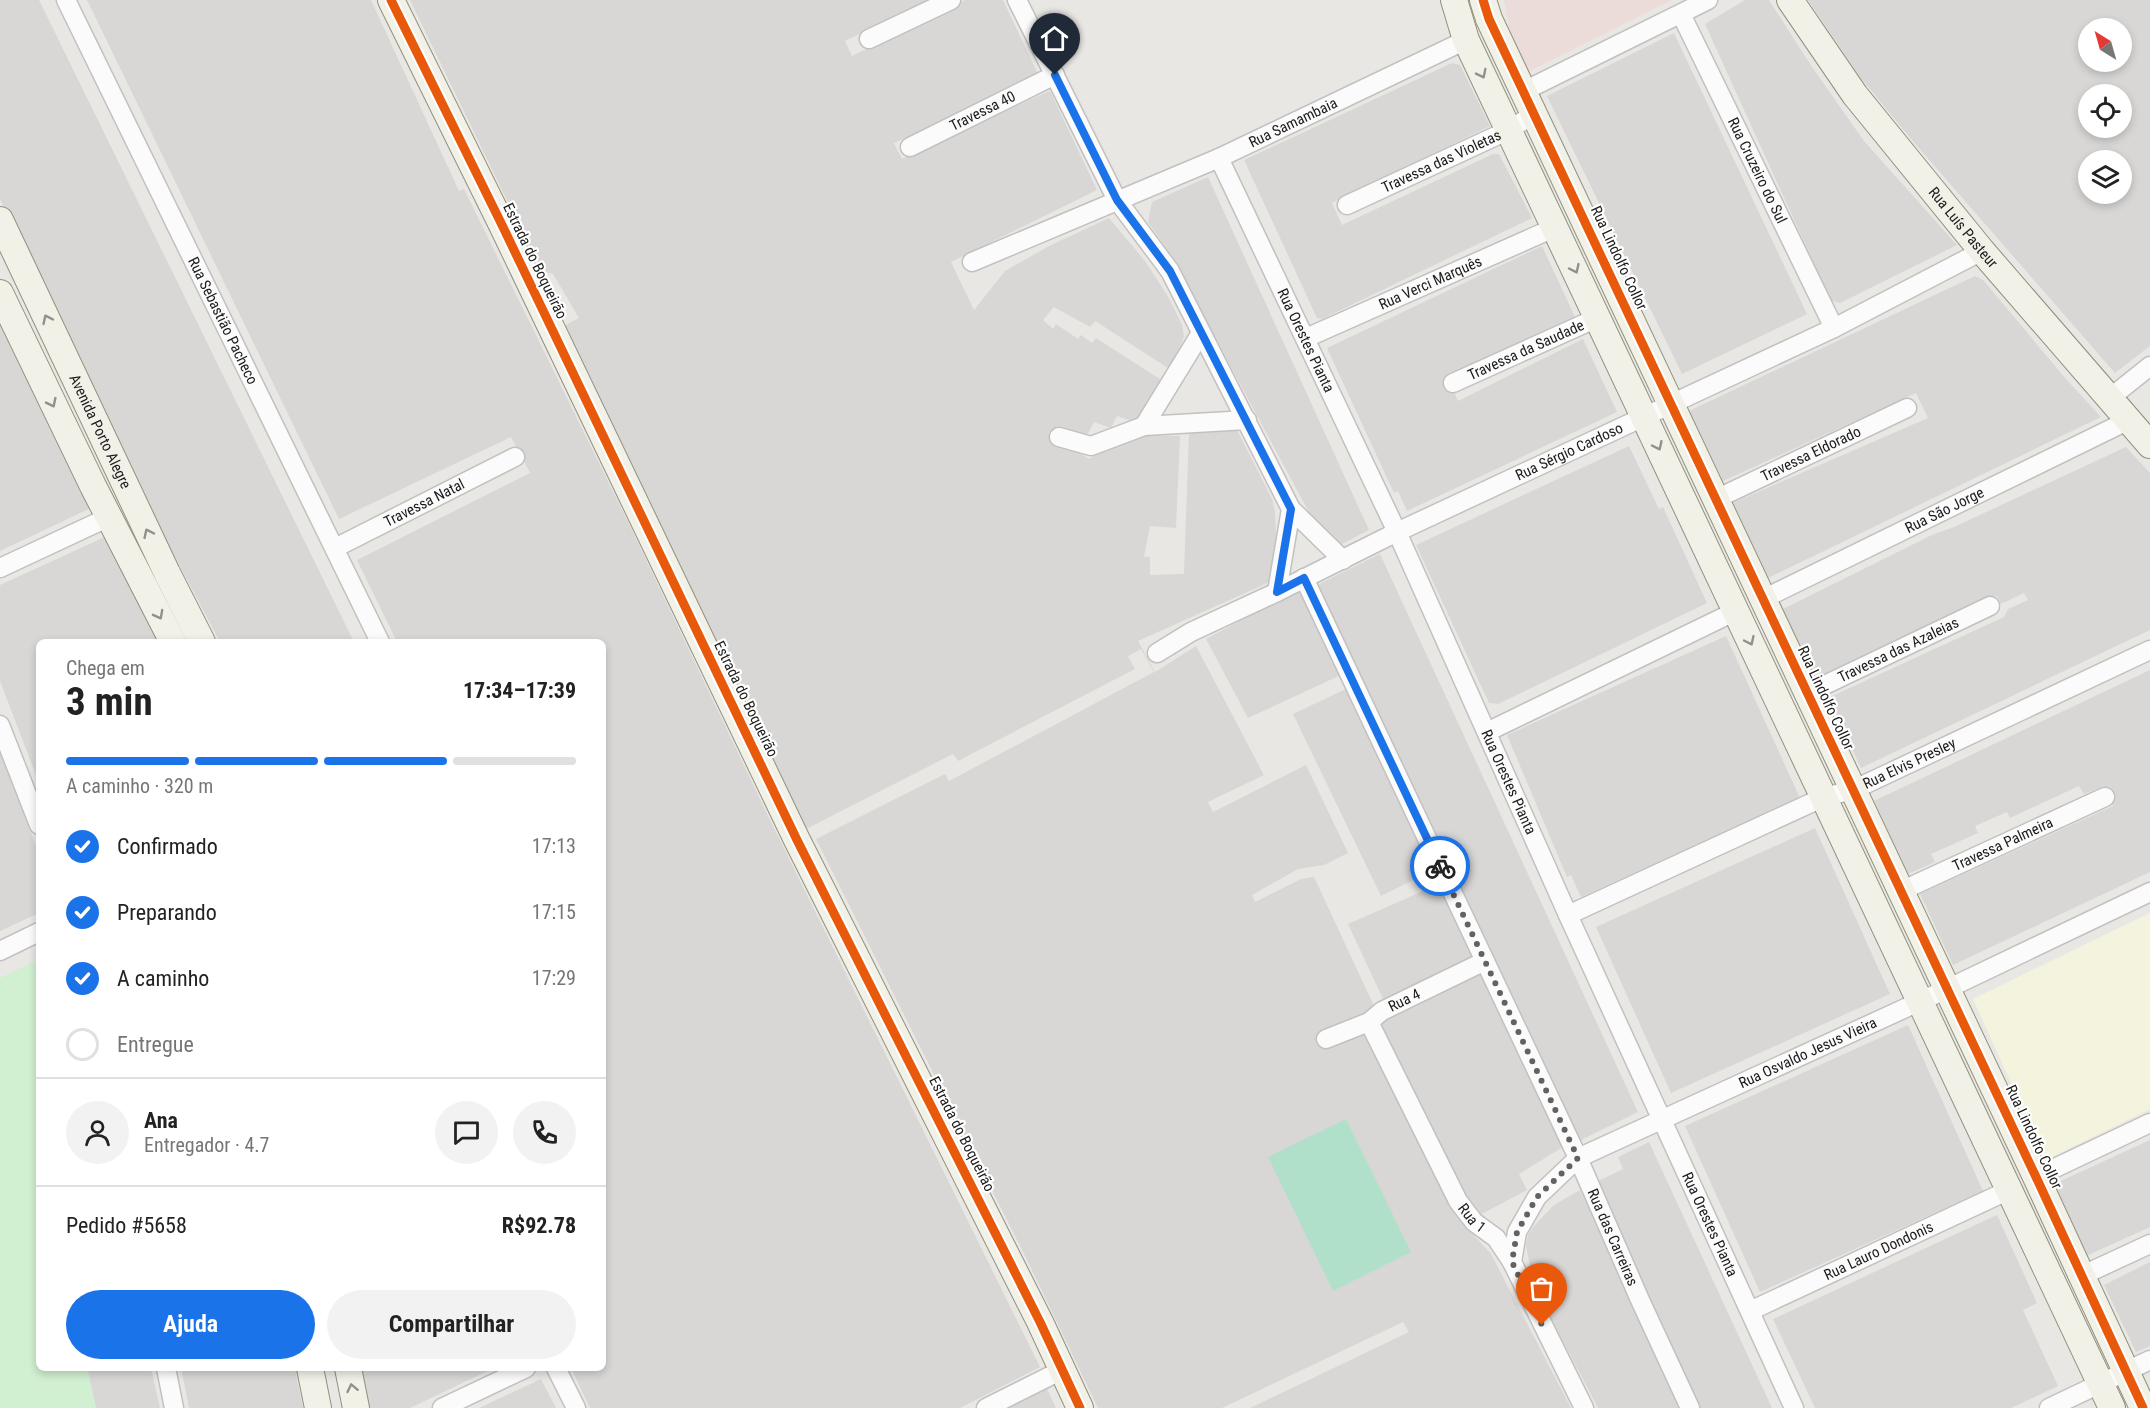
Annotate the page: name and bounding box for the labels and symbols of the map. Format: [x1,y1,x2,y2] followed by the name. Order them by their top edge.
[1029,13,1080,75] pin
[2078,18,2132,72] north arrow
[1475,68,1487,79] one-way arrow
[947,87,1018,135] street label: Travessa 40
[1246,94,1340,151] street label: Rua Samambaia
[1724,115,1791,226] street label: Rua Cruzeiro do Sul
[1379,126,1504,197] street label: Travessa das Violetas
[1925,183,2002,272] street label: Rua Luís Pasteur
[499,200,571,322] street label: Estrada do Boqueirão
[1587,203,1651,313] street label: Rua Lindolfo Collor
[1376,252,1485,314] street label: Rua Verci Marquês
[184,254,262,387] street label: Rua Sebastião Pacheco
[1568,263,1580,274] one-way arrow
[1273,286,1338,395] street label: Rua Orestes Pianta
[42,314,54,325] one-way arrow
[1465,316,1587,384] street label: Travessa da Saudade
[65,371,135,492] street label: Avenida Porto Alegre
[45,396,56,407] one-way arrow
[1513,419,1626,484] street label: Rua Sérgio Cardoso
[1758,422,1864,485] street label: Travessa Eldorado
[1650,439,1662,450] one-way arrow
[381,475,468,531] street label: Travessa Natal
[1902,483,1987,537] street label: Rua São Jorge
[143,529,155,540] one-way arrow
[152,608,163,619] one-way arrow
[1835,613,1962,686] street label: Travessa das Azaleias
[1743,634,1755,645] one-way arrow
[710,638,782,760] street label: Estrada do Boqueirão
[1794,643,1858,753] street label: Rua Lindolfo Collor
[1477,727,1540,837] street label: Rua Orestes Pianta
[1860,734,1959,793] street label: Rua Elvis Presley
[1950,813,2056,875] street label: Travessa Palmeira
[1410,836,1470,896] courier
[1385,985,1423,1016] street label: Rua 4
[1736,1013,1880,1092] street label: Rua Osvaldo Jesus Vieira
[925,1074,999,1194] street label: Estrada do Boqueirão
[2002,1082,2066,1192] street label: Rua Lindolfo Collor
[1678,1169,1742,1279] street label: Rua Orestes Pianta
[1584,1186,1642,1289] street label: Rua das Carreiras
[1454,1200,1489,1237] street label: Rua 1
[1821,1218,1936,1284] street label: Rua Lauro Dondonis
[1516,1263,1567,1325] pin
[346,1383,359,1393] one-way arrow

